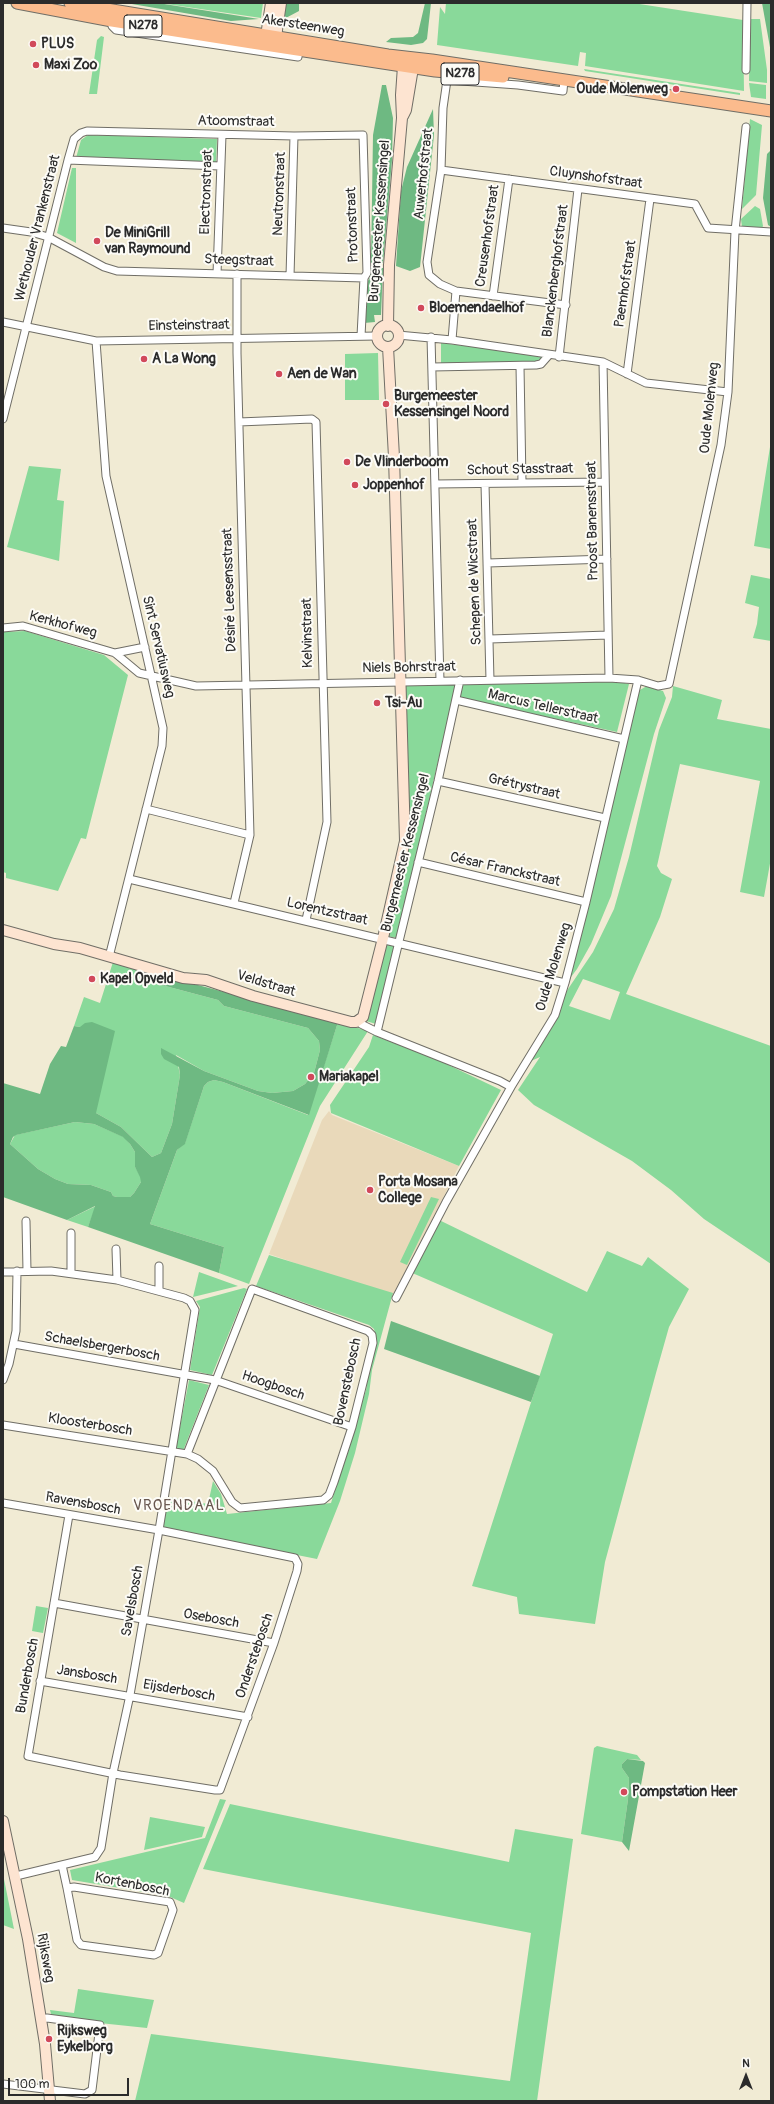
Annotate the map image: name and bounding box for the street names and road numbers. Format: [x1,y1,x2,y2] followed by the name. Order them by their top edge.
[260,11,346,41] street label: Akersteenweg
[124,15,162,37] road number: N278
[441,63,479,85] road number: N278
[197,113,275,131] street label: Atoomstraat
[411,127,437,221] street label: Auwerhofstraat
[366,139,394,303] street label: Burgemeester Kessensingel
[197,149,217,235] street label: Electronstraat
[270,152,290,236] street label: Neutronstraat
[12,153,64,303] street label: Wethouder Vrankenstraat
[548,163,644,193] street label: Cluynshofstraat
[473,184,503,288] street label: Creusenhofstraat
[343,187,363,263] street label: Protonstraat
[540,204,572,338] street label: Blanckenberghofstraat
[612,239,640,329] street label: Paemhofstraat
[204,251,274,271] street label: Steegstraat
[148,317,230,335] street label: Einsteinstraat
[697,362,723,454] street label: Oude Molenweg
[466,461,574,479] street label: Schout Stasstraat
[584,461,602,581] street label: Proost Banensstraat
[464,518,486,646] street label: Schepen de Wicstraat
[219,528,241,652] street label: Désiré Leesensstraat
[138,594,178,700] street label: Sint Servatiusweg
[299,598,317,668] street label: Kelvinstraat
[27,608,99,642] street label: Kerkhofweg
[362,659,456,677] street label: Niels Bohrstraat
[486,686,600,728] street label: Marcus Tellerstraat
[486,771,562,803] street label: Grétrystraat
[378,772,434,934] street label: Burgemeester Kessensingel
[448,849,562,891] street label: César Franckstraat
[285,895,369,929] street label: Lorentzstraat
[533,921,575,1013] street label: Oude Molenweg
[235,967,297,1001] street label: Veldstraat
[43,1329,161,1365] street label: Schaelsbergerbosch
[331,1337,365,1427] street label: Bovenstebosch
[239,1367,307,1405] street label: Hoogbosch
[47,1410,133,1440] street label: Kloosterbosch
[44,1489,122,1519] street label: Ravensbosch
[118,1564,148,1638] street label: Savelsbosch
[182,1606,240,1632] street label: Osebosch
[233,1611,277,1701] street label: Onderstebosch
[13,1637,43,1715] street label: Bunderbosch
[56,1662,118,1688] street label: Jansbosch
[142,1676,216,1706] street label: Eijsderbosch
[93,1870,171,1900] street label: Kortenbosch
[32,1932,58,1984] street label: Rijksweg

